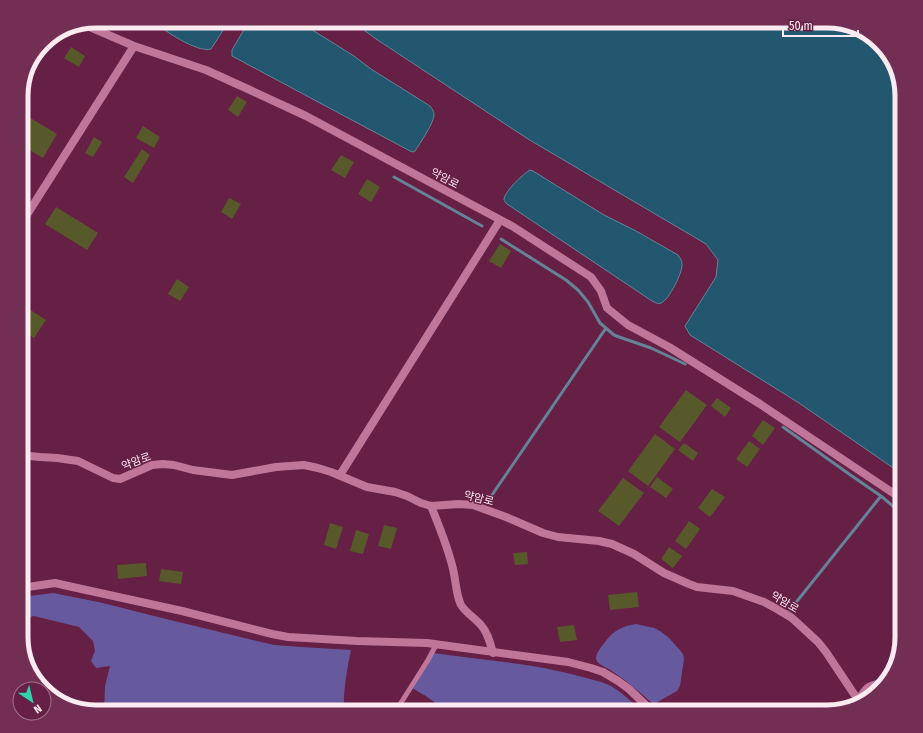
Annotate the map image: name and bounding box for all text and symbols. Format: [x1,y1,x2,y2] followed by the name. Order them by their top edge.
[783,12,858,38] scale bar
[789,19,813,33] text: 50 m
[428,166,461,191] street label: 약암로
[120,450,153,473] street label: 약암로
[463,489,495,508] street label: 약암로
[768,589,801,616] street label: 약암로
[12,681,52,721] north arrow
[31,702,44,716] text: N

